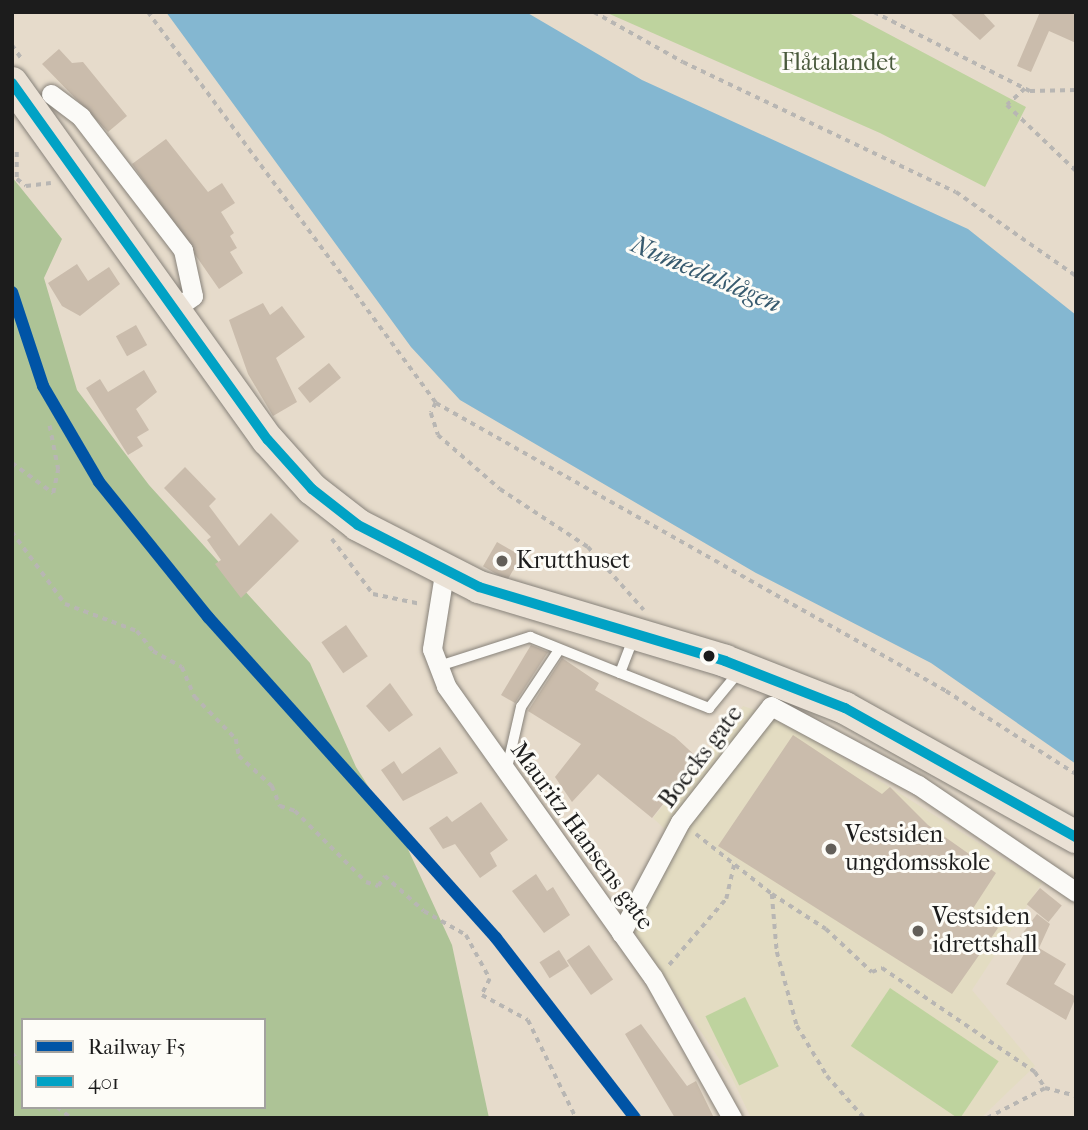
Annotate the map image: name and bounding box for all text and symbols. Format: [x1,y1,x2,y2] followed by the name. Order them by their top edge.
[781,49,897,77] park label: Flåtalandet
[626,228,786,320] water label: Numedalslågen
[516,547,630,575] place label: Krutthuset
[494,553,510,569] marker: Krutthuset
[702,649,716,663] unlabelled marker
[653,700,749,814] street label: Boecks gate
[504,736,660,936] street label: Mauritz Hansens gate
[845,821,990,877] place label: Vestsiden ungdomsskole
[823,841,839,857] marker: Vestsiden ungdomsskole
[932,903,1038,959] place label: Vestsiden idrettshall
[910,923,926,939] marker: Vestsiden idrettshall
[21,1018,266,1109] legend
[88,1035,186,1059] text: Railway F5
[88,1070,119,1094] text: 401

